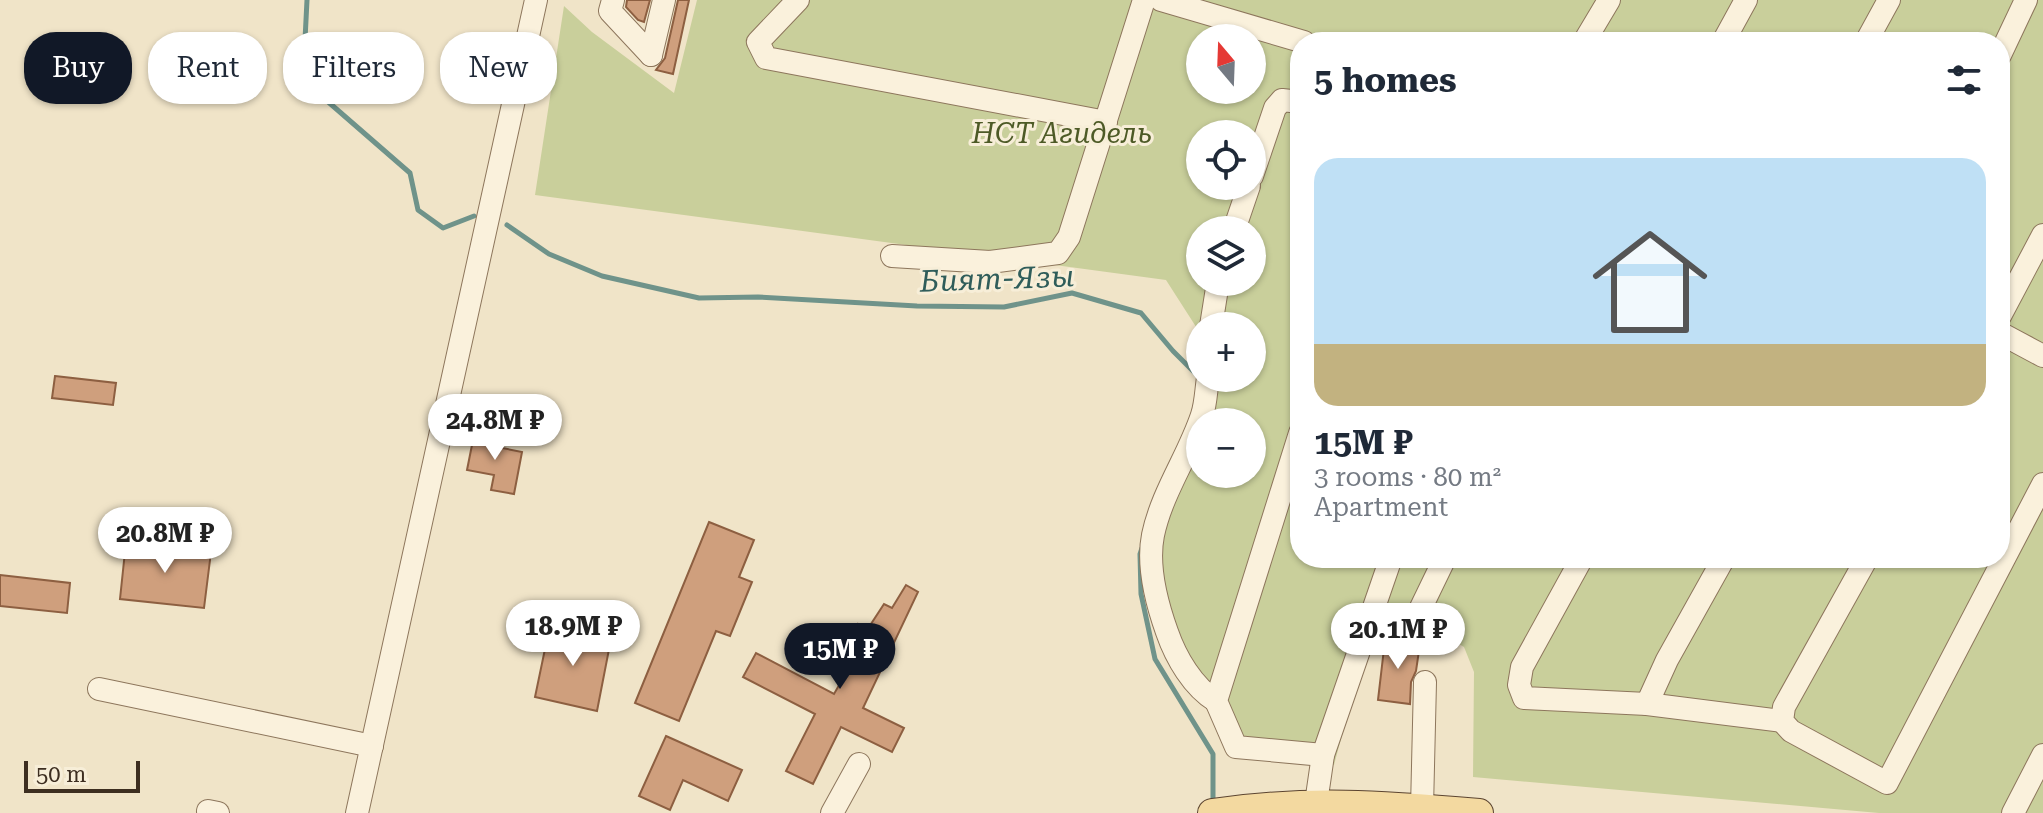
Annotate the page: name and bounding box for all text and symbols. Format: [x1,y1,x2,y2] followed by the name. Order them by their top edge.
[1186,24,1266,104] north arrow
[1186,24,1266,488] map controls
[24,32,132,104] chip: Buy
[148,32,267,104] chip: Rent
[283,32,424,104] chip: Filters
[440,32,557,104] chip: New
[1942,58,1986,102] icon: filters
[1314,60,1457,100] text: 5 homes
[971,117,1152,150] park label: НСТ Агидель
[1186,120,1266,200] button: locate
[1578,210,1722,354] icon: home
[1186,216,1266,296] button: layers
[918,258,1075,299] water label: Бият-Язы
[1186,312,1266,392] button: +
[421,394,569,462] pin: 24.8M ₽
[446,405,544,435] text: 24.8M ₽
[1186,408,1266,488] button: −
[1314,422,1413,462] text: 15M ₽
[1314,462,1501,492] text: 3 rooms · 80 m²
[1314,492,1448,522] text: Apartment
[91,507,239,575] pin: 20.8M ₽
[116,518,214,548] text: 20.8M ₽
[499,600,647,668] pin: 18.9M ₽
[1324,603,1472,671] pin: 20.1M ₽
[524,611,622,641] text: 18.9M ₽
[1349,614,1447,644] text: 20.1M ₽
[784,623,896,691] pin: 15M ₽
[802,634,878,664] text: 15M ₽
[24,757,140,793] scale bar
[36,762,86,787] text: 50 m

